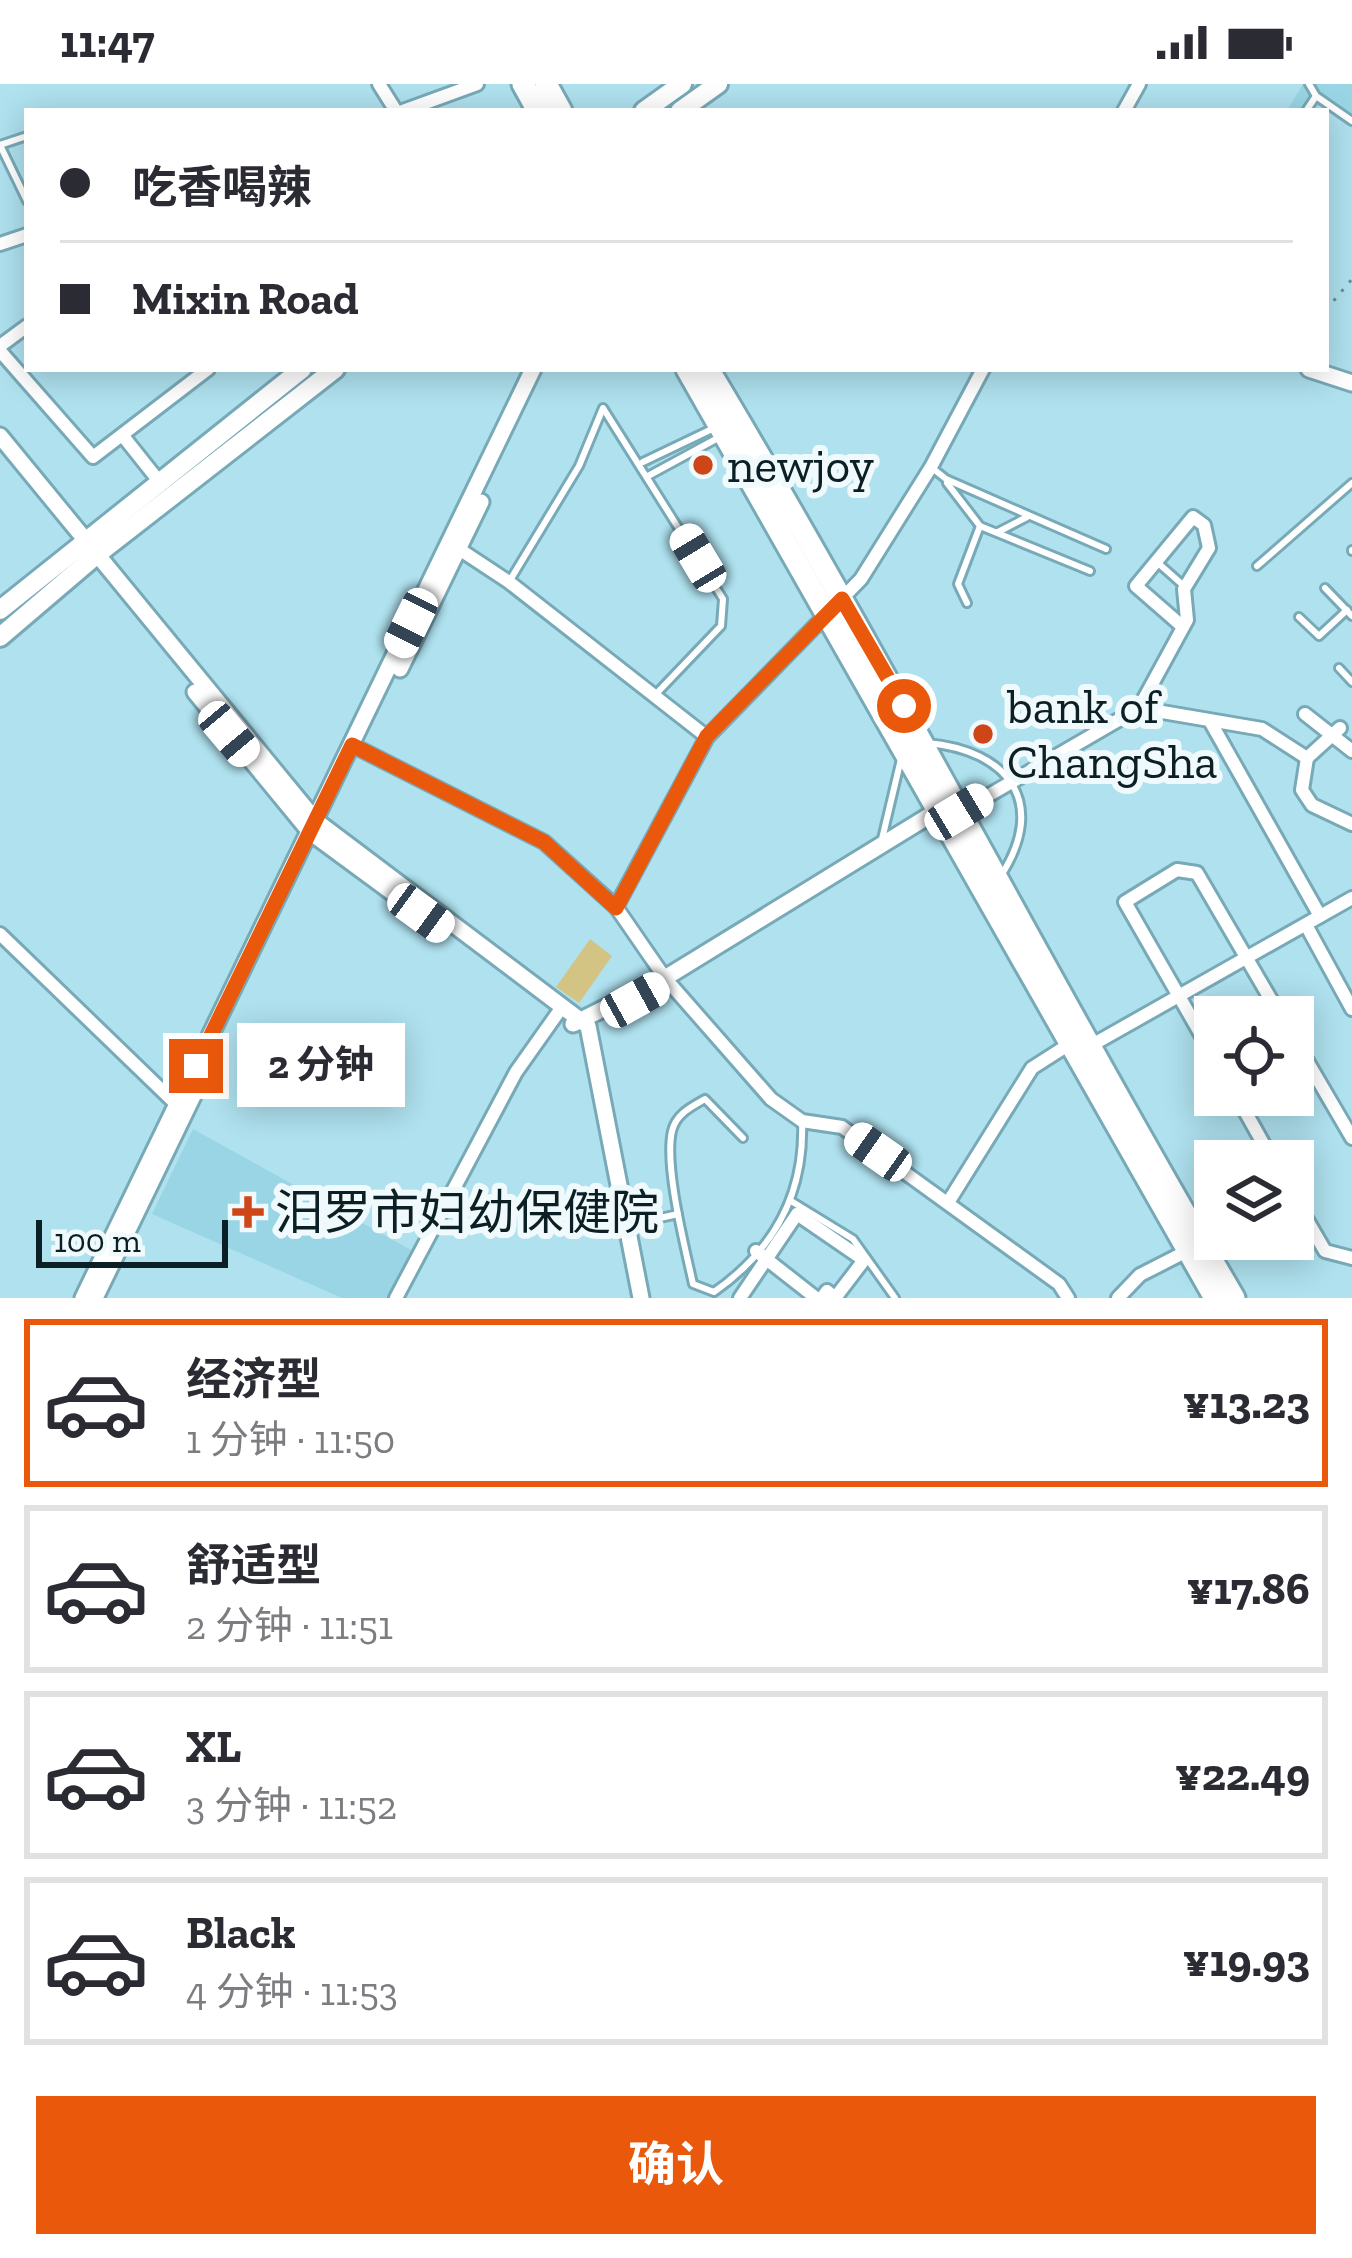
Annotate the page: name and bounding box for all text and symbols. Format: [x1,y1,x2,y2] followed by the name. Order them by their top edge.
[60,15,155,69] text: 11:47
[132,161,312,215] text: 吃香喝辣
[132,272,359,326] text: Mixin Road
[727,437,874,494] place label: newjoy
[690,452,716,478] marker: newjoy
[664,518,732,598] car
[379,583,443,663] car
[1006,678,1218,790] place label: bank of ChangSha
[877,679,931,733] route start
[192,695,266,773] car
[970,721,996,747] marker: bank of ChangSha
[919,778,999,846] car
[381,877,461,949] car
[595,967,675,1033] car
[1194,996,1314,1260] map controls
[1194,996,1314,1116] button: locate
[238,1024,406,1108] callout: 2 分钟
[169,1039,223,1093] route end
[268,1041,374,1088] text: 2 分钟
[838,1117,918,1187] car
[1194,1140,1314,1260] button: layers
[275,1184,659,1241] place label: 汨罗市妇幼保健院
[232,1196,264,1228] marker: 汨罗市妇幼保健院
[36,1214,228,1267] scale bar
[54,1221,141,1260] text: 100 m
[42,1349,150,1457] icon: car
[186,1353,321,1407] text: 经济型
[1183,1376,1310,1430] text: ¥13.23
[186,1416,395,1463] text: 1 分钟 · 11:50
[42,1535,150,1643] icon: car
[186,1539,321,1593] text: 舒适型
[1187,1562,1310,1616] text: ¥17.86
[186,1602,393,1649] text: 2 分钟 · 11:51
[186,1720,241,1774] text: XL
[42,1721,150,1829] icon: car
[1175,1748,1310,1802] text: ¥22.49
[186,1782,397,1829] text: 3 分钟 · 11:52
[186,1906,296,1960] text: Black
[42,1907,150,2015] icon: car
[1183,1934,1310,1988] text: ¥19.93
[186,1968,398,2015] text: 4 分钟 · 11:53
[36,2096,1316,2234] button: 确认

